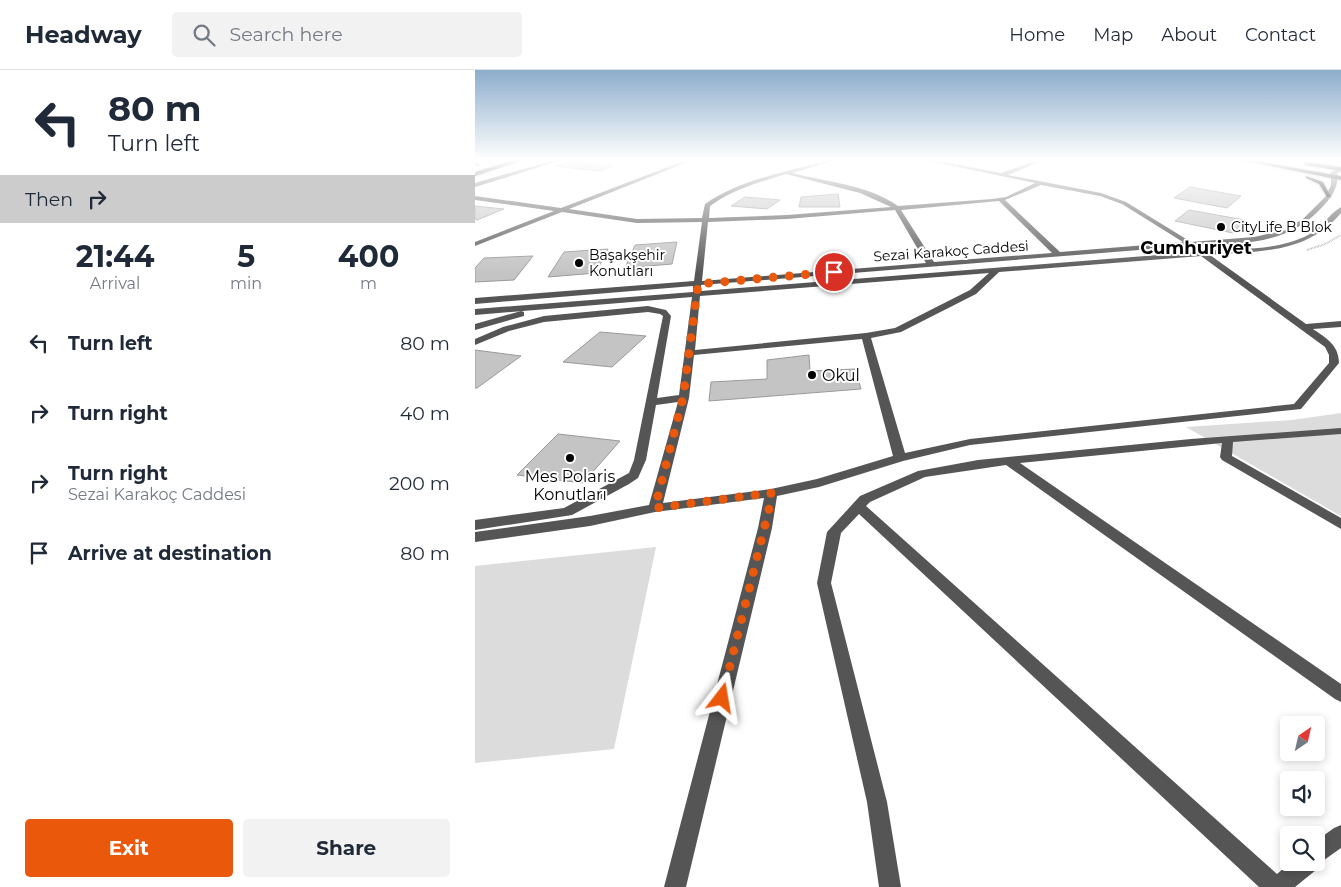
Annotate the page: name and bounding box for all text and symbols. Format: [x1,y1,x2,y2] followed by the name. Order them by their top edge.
[172,12,522,57] search box
[25,20,142,49] text: Headway
[190,21,218,49] icon: search
[230,23,343,46] text: Search here
[1009,24,1065,46] text: Home
[1093,24,1133,46] text: Map
[1161,24,1217,46] text: About
[1245,24,1316,46] text: Contact
[108,87,202,130] text: 80 m
[25,90,90,155] icon: left
[108,130,200,157] text: Turn left
[83,185,111,213] icon: right
[25,188,73,211] text: Then
[1231,218,1332,236] place label: CityLife B Blok
[1215,221,1227,233] marker: CityLife B Blok
[873,237,1029,265] street label: Sezai Karakoç Caddesi
[1140,237,1252,259] district label: Cumhuriyet
[76,238,154,275] text: 21:44
[237,238,255,275] text: 5
[338,238,399,275] text: 400
[589,246,666,280] place label: Başakşehir Konutları
[813,251,855,293] pin
[573,257,585,269] marker: Başakşehir Konutları
[820,258,848,286] icon: arrive
[90,274,140,293] text: Arrival
[230,274,262,293] text: min
[360,274,377,293] text: m
[25,329,53,357] icon: left
[68,332,153,355] text: Turn left
[400,332,450,355] text: 80 m
[822,366,860,385] place label: Okul
[806,369,818,381] marker: Okul
[25,399,53,427] icon: right
[68,402,168,425] text: Turn right
[400,402,450,425] text: 40 m
[564,452,576,464] marker: Mes Polaris Konutları
[68,462,168,485] text: Turn right
[525,467,615,504] place label: Mes Polaris Konutları
[25,469,53,497] icon: right
[389,472,450,495] text: 200 m
[68,485,246,504] text: Sezai Karakoç Caddesi
[25,539,53,567] icon: arrive
[68,542,272,565] text: Arrive at destination
[400,542,450,565] text: 80 m
[695,671,747,723] position arrow
[1280,716,1325,761] north arrow
[1280,716,1325,871] map controls
[1280,771,1325,816] button: sound
[25,819,233,877] button: Exit
[243,819,450,877] button: Share
[1280,826,1325,871] button: search

